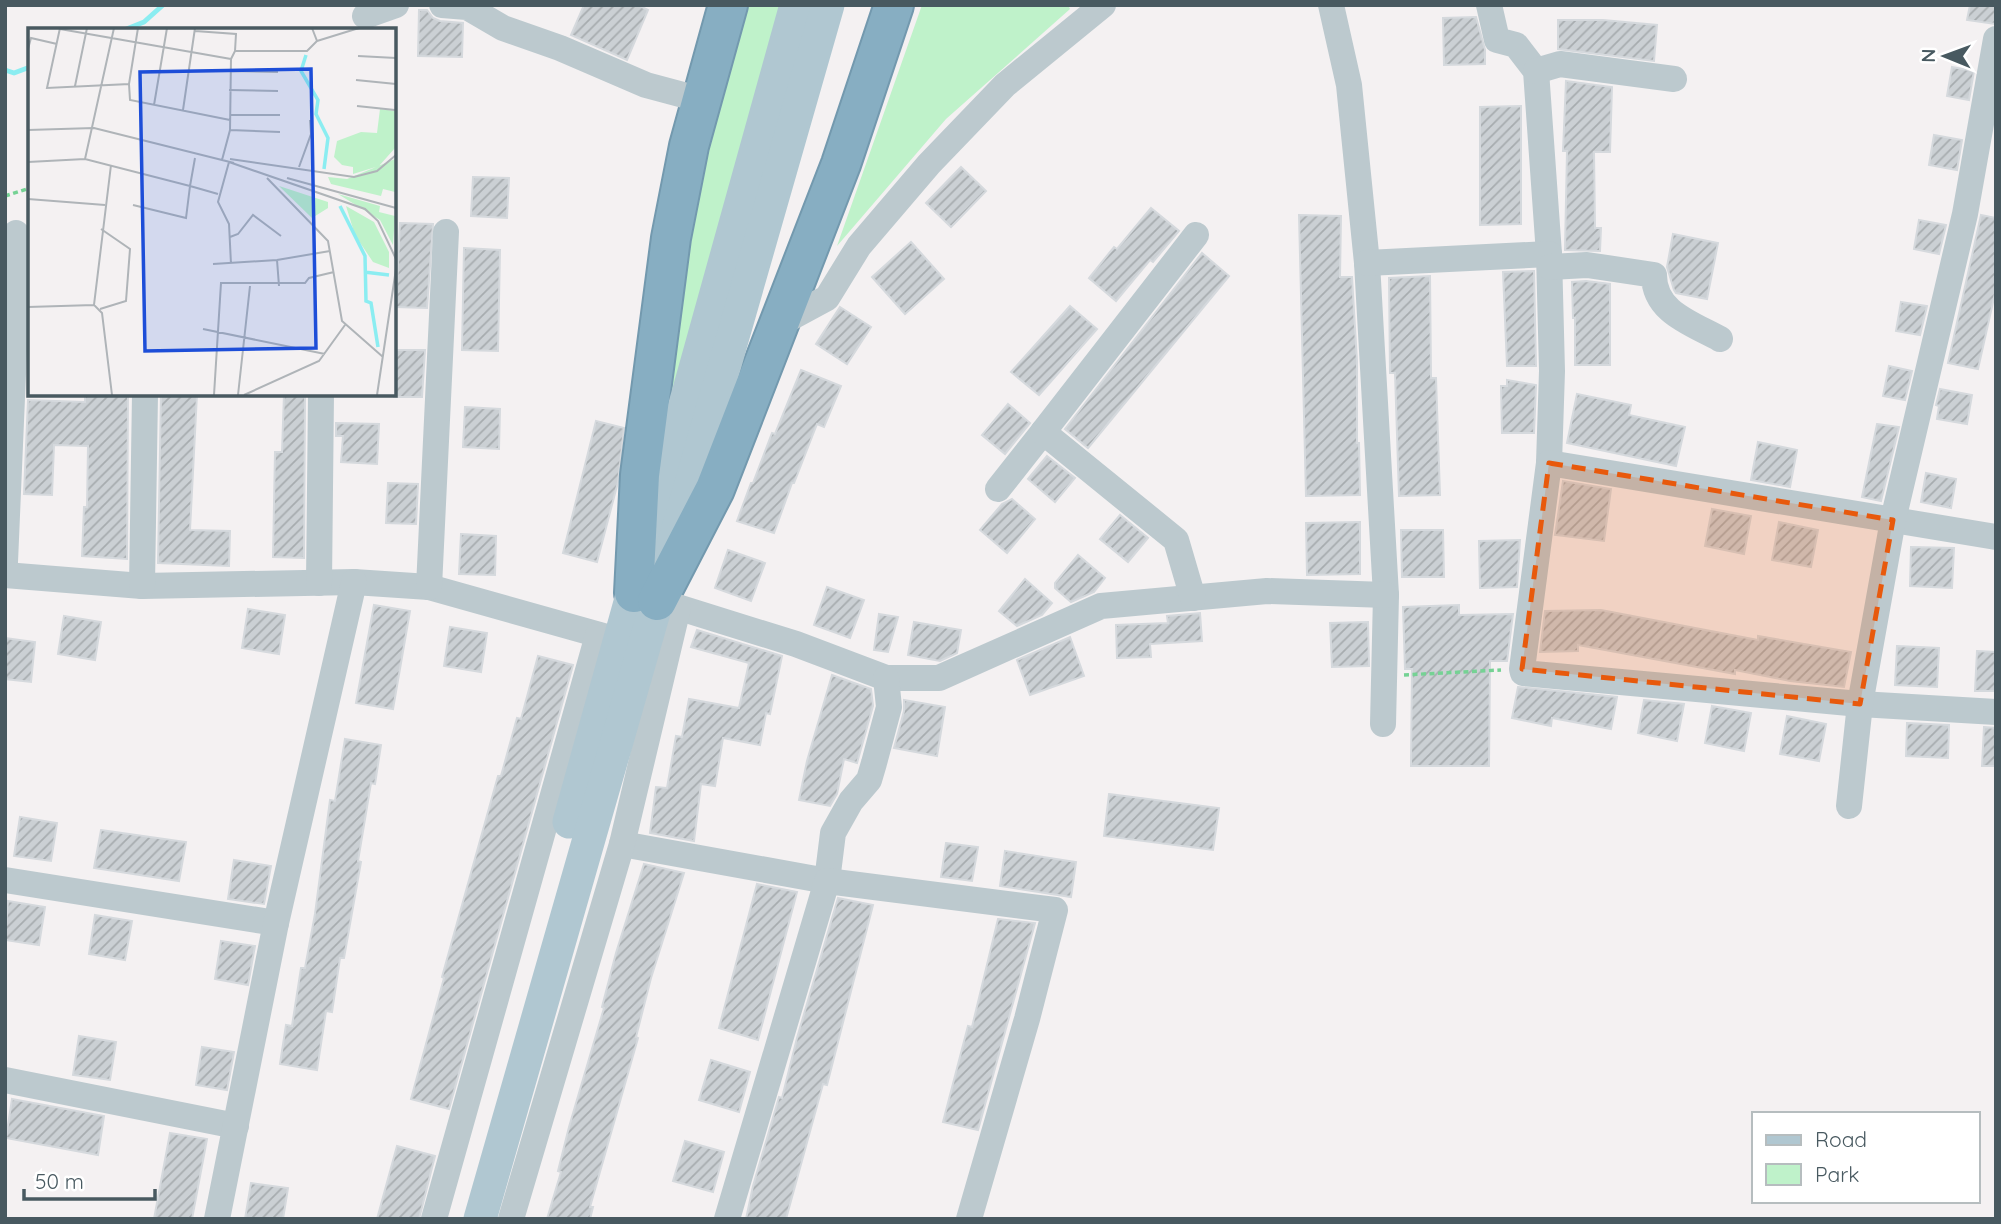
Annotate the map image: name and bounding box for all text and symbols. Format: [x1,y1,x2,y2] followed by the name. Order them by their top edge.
[1910,21,1980,91] north arrow
[28,28,396,396] inset map
[1916,49,1940,63] text: N
[1752,1112,1980,1203] legend
[1815,1126,1867,1152] text: Road
[24,1158,156,1202] scale bar
[1815,1161,1859,1187] text: Park
[35,1168,84,1194] text: 50 m

